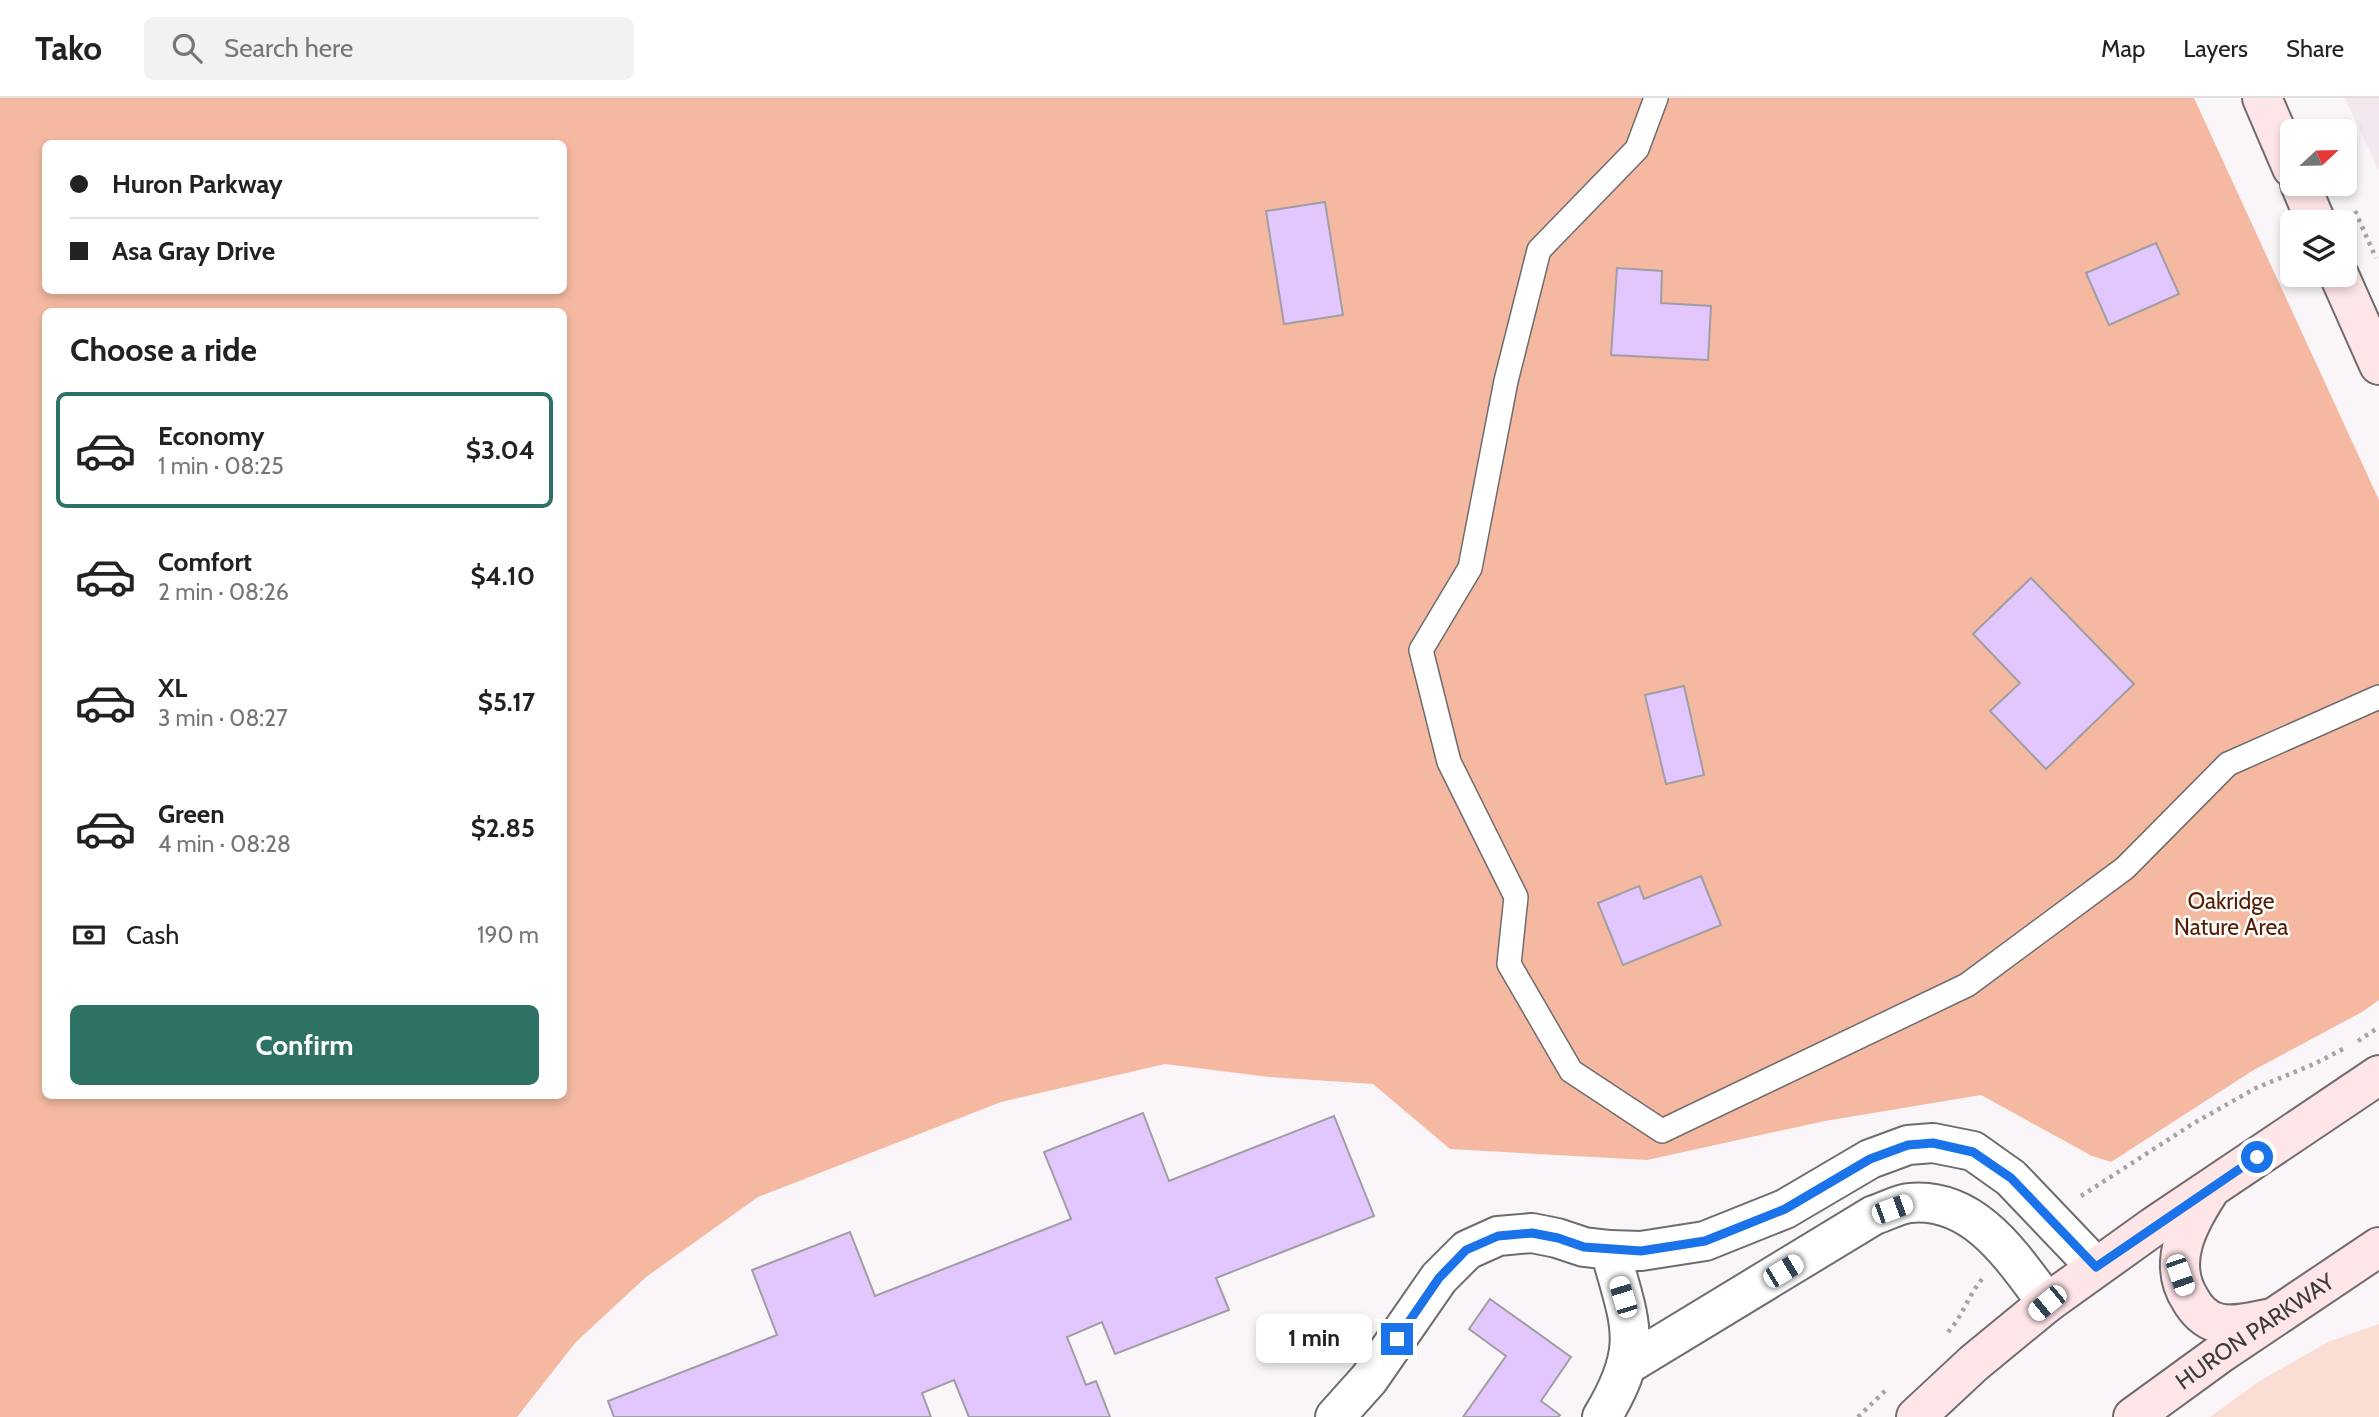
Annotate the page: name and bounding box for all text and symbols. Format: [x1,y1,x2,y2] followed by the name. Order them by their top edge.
[144,17,634,80] search box
[35,28,102,68] text: Tako
[168,29,206,67] icon: search
[224,32,353,64] text: Search here
[2101,34,2145,63] text: Map
[2183,34,2248,63] text: Layers
[2286,34,2344,63] text: Share
[2280,119,2357,196] north arrow
[2280,119,2357,287] map controls
[112,168,283,200] text: Huron Parkway
[2280,210,2357,287] button: layers
[112,235,275,267] text: Asa Gray Drive
[70,330,257,369] text: Choose a ride
[74,419,137,482] icon: car
[158,420,264,452] text: Economy
[466,434,535,466] text: $3.04
[158,452,284,480] text: 1 min · 08:25
[74,545,137,608] icon: car
[158,546,252,578] text: Comfort
[471,560,535,592] text: $4.10
[158,578,289,606] text: 2 min · 08:26
[74,671,137,734] icon: car
[158,672,187,704] text: XL
[478,686,535,718] text: $5.17
[158,704,288,732] text: 3 min · 08:27
[74,797,137,860] icon: car
[158,798,225,830] text: Green
[471,812,535,844] text: $2.85
[158,830,291,858] text: 4 min · 08:28
[2174,887,2288,941] park label: Oakridge Nature Area
[70,916,108,954] icon: cash
[126,919,179,951] text: Cash
[477,921,539,949] text: 190 m
[70,1005,539,1085] button: Confirm
[2241,1141,2273,1173] route start
[1869,1192,1916,1226] car
[1760,1251,1807,1291] car
[2164,1252,2197,1298] car
[2170,1267,2340,1395] street label: HURON PARKWAY
[1607,1274,1640,1320] car
[2025,1281,2070,1325] car
[1257,1314,1372,1364] callout: 1 min
[1381,1323,1413,1355] route end
[1288,1324,1340,1352] text: 1 min

